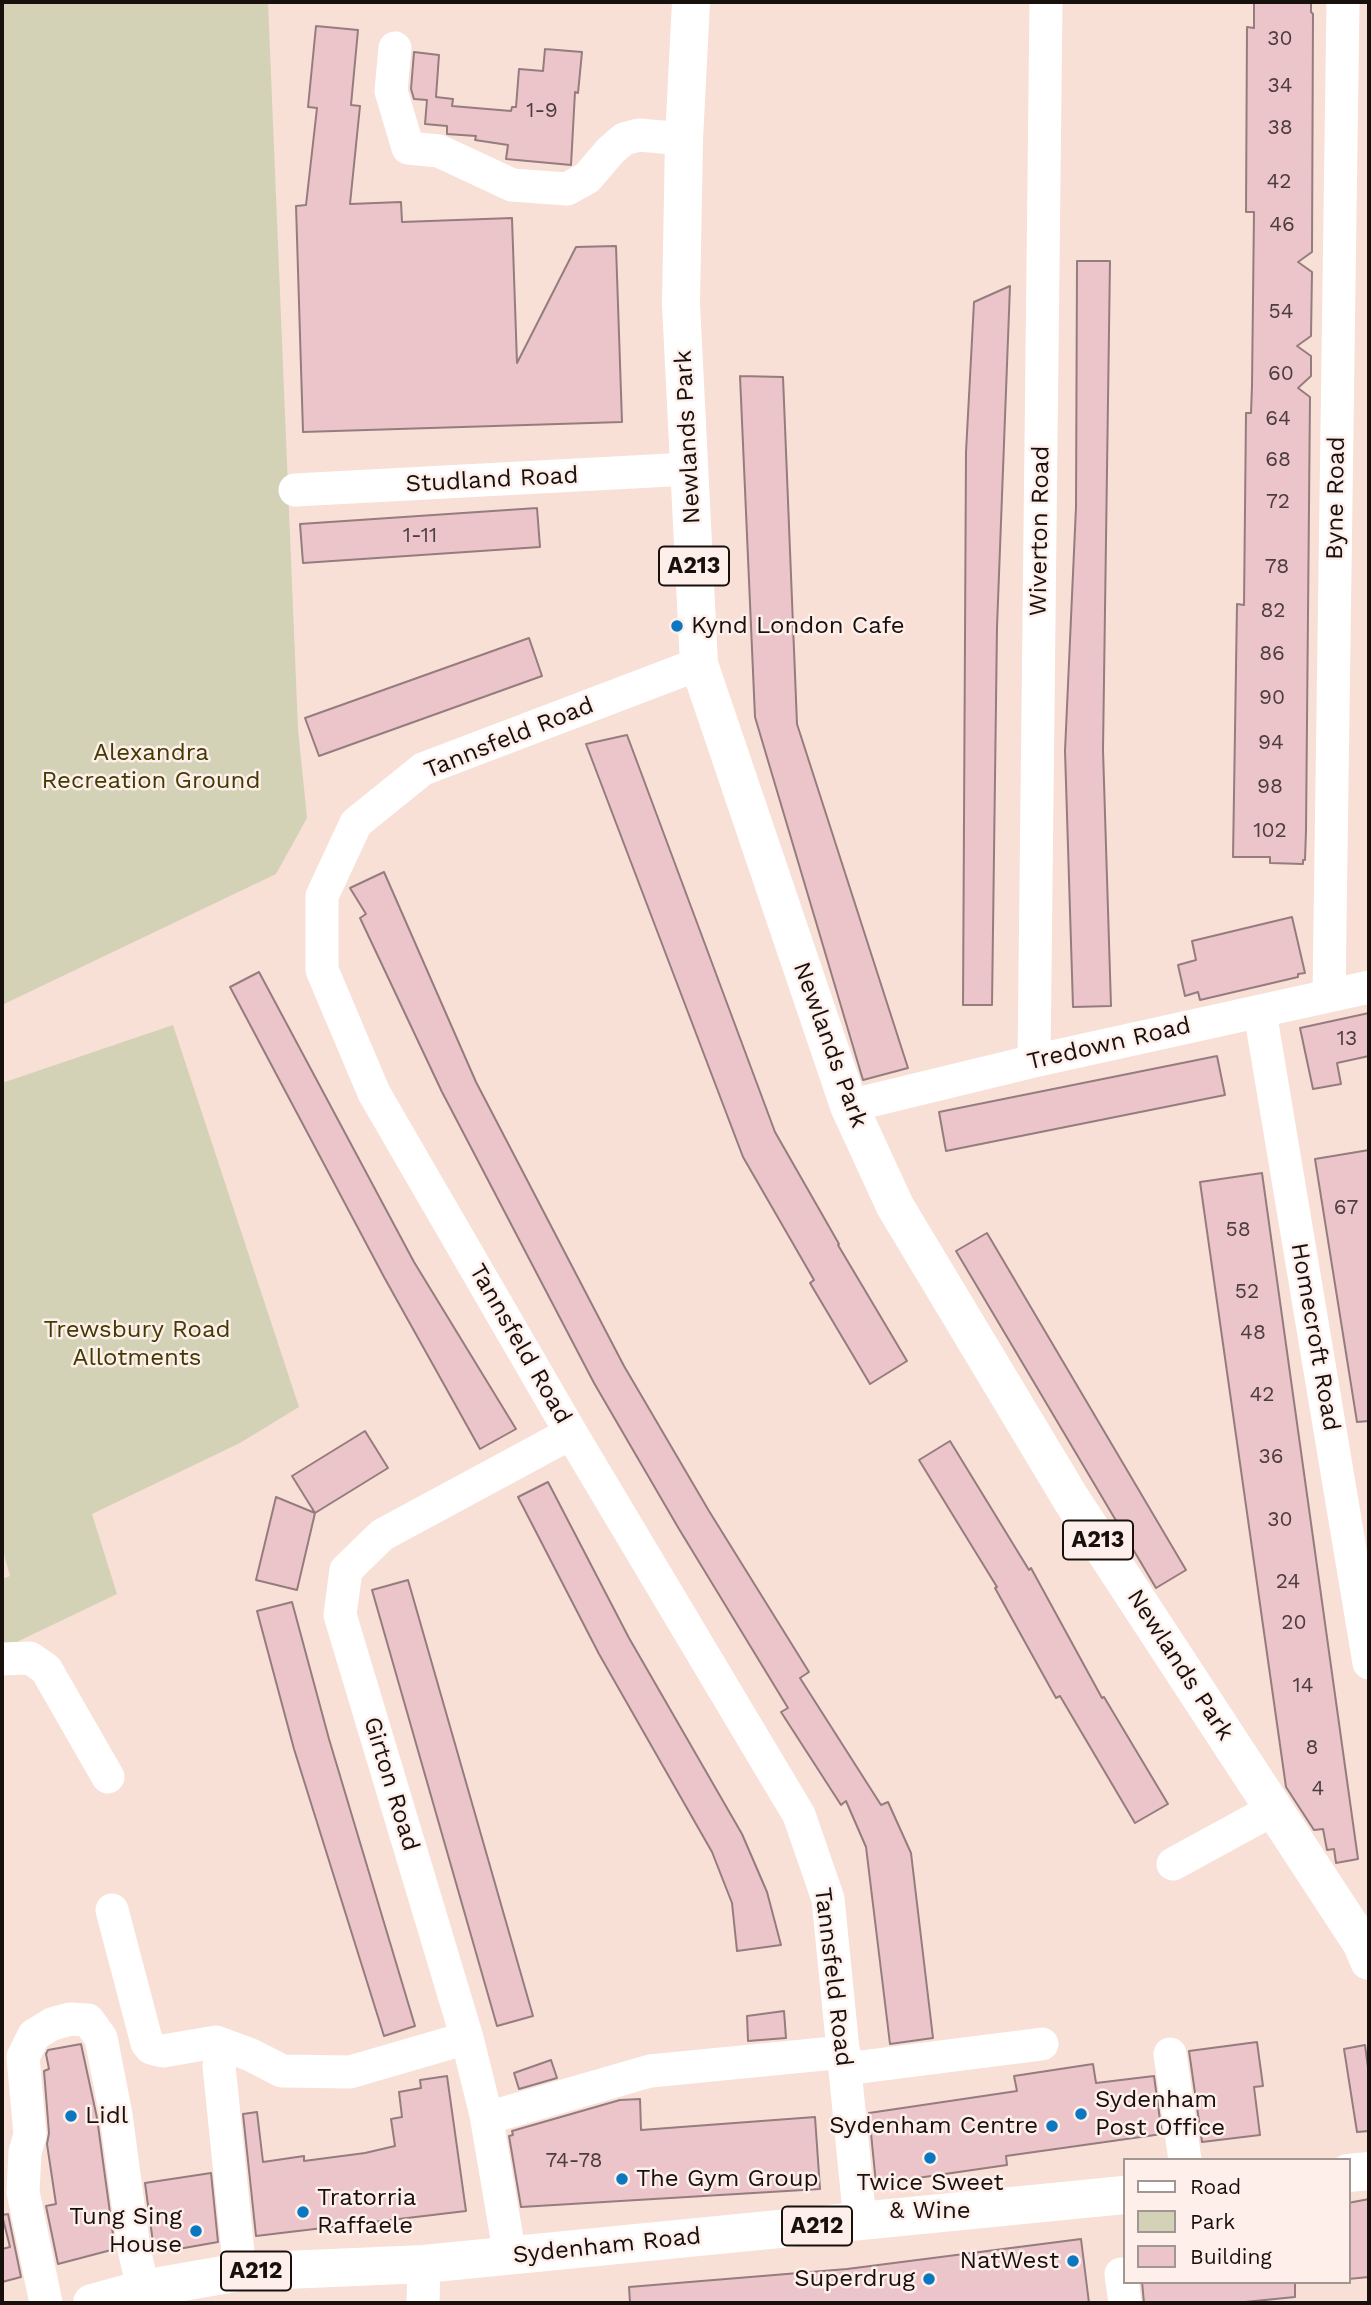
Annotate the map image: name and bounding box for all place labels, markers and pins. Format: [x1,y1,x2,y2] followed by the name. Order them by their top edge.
[691,612,905,640] place label: Kynd London Cafe
[669,618,685,634] marker: Kynd London Cafe
[1095,2086,1225,2142] place label: Sydenham Post Office
[85,2102,128,2130] place label: Lidl
[1073,2106,1089,2122] marker: Sydenham Post Office
[63,2108,79,2124] marker: Lidl
[829,2112,1038,2140] place label: Sydenham Centre
[1044,2118,1060,2134] marker: Sydenham Centre
[922,2150,938,2166] marker: Twice Sweet & Wine
[636,2165,819,2193] place label: The Gym Group
[856,2169,1004,2225] place label: Twice Sweet & Wine
[614,2171,630,2187] marker: The Gym Group
[317,2184,416,2240] place label: Tratorria Raffaele
[69,2203,182,2259] place label: Tung Sing House
[295,2204,311,2220] marker: Tratorria Raffaele
[188,2223,204,2239] marker: Tung Sing House
[960,2247,1059,2275] place label: NatWest
[1065,2253,1081,2269] marker: NatWest
[794,2265,915,2293] place label: Superdrug
[921,2271,937,2287] marker: Superdrug

